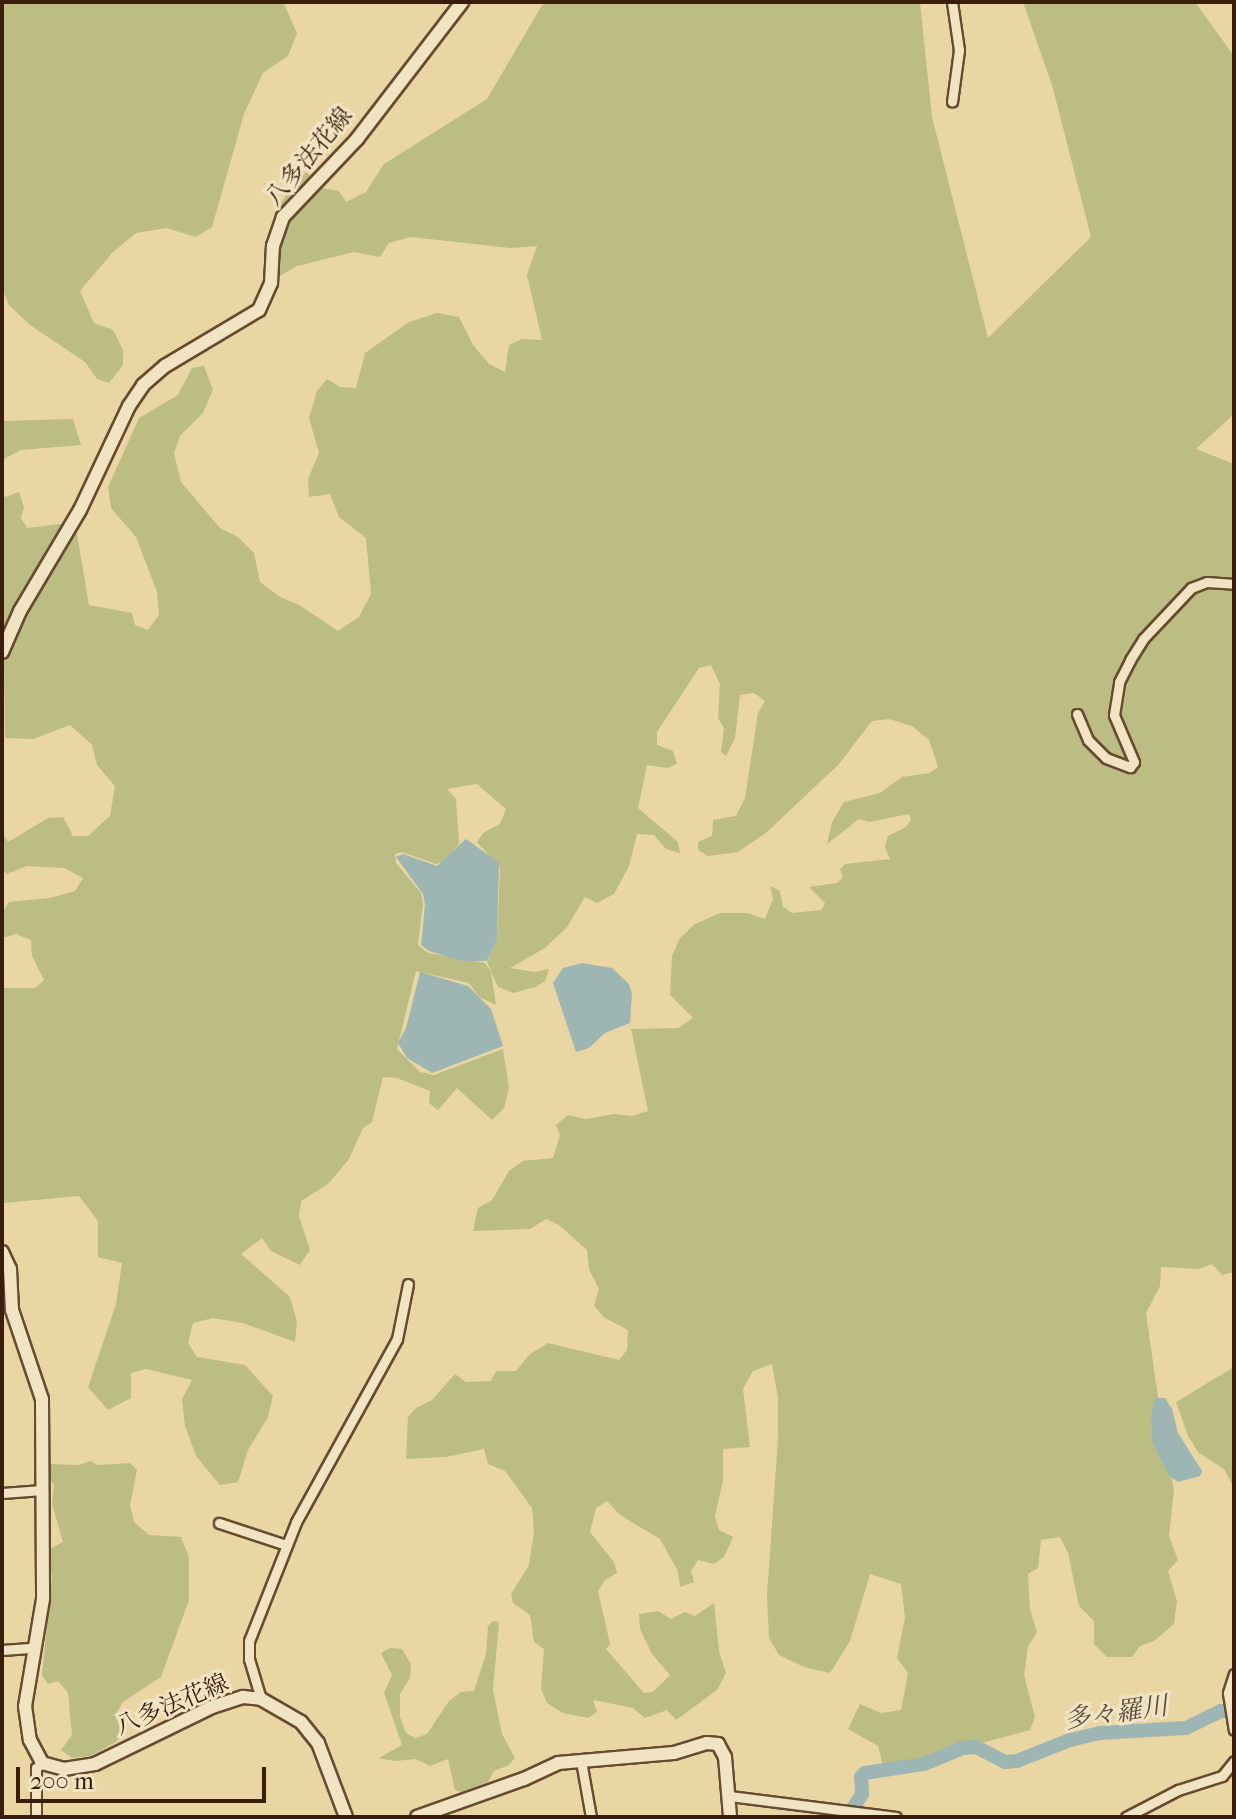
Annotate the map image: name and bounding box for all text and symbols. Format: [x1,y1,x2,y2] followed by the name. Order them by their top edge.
[259,102,359,212] street label: 八多法花線
[111,1668,233,1742] street label: 八多法花線
[1062,1690,1170,1736] water label: 多々羅川
[20,1751,270,1801] scale bar
[30,1767,94,1795] text: 200 m

